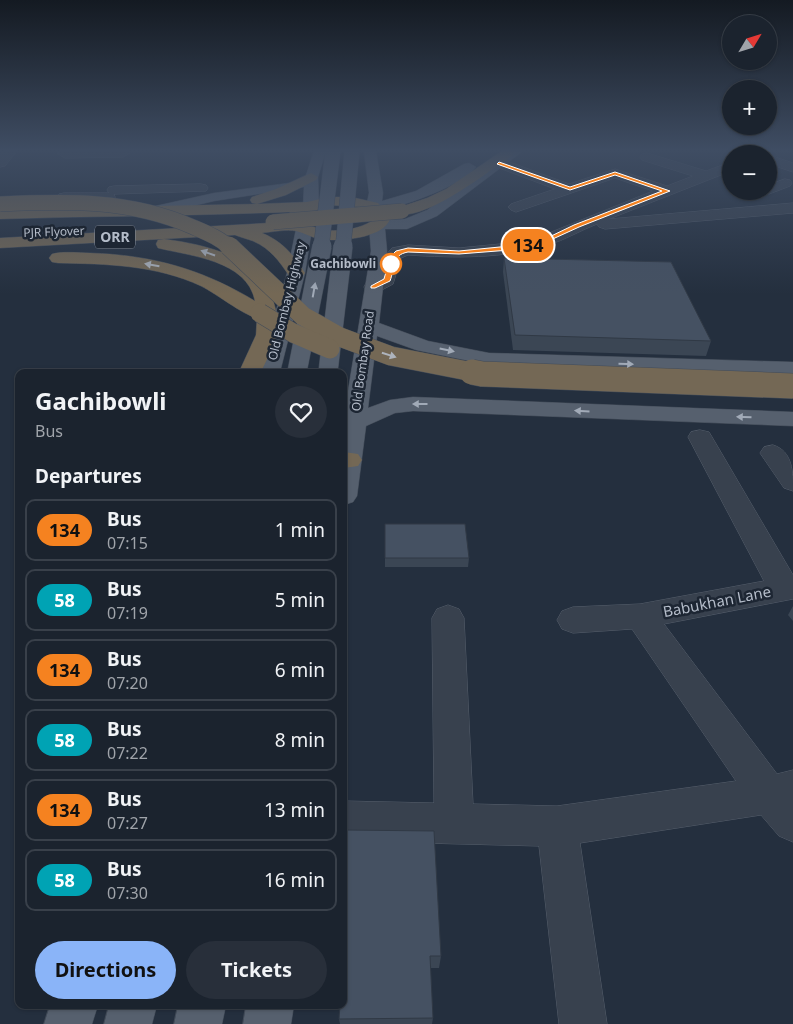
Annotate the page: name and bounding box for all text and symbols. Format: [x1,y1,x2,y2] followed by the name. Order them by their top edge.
[722,15,778,70] north arrow
[722,15,777,200] map controls
[722,80,777,135] button: +
[722,145,777,200] button: −
[23,222,85,241] street label: PJR Flyover
[95,226,135,248] road number: ORR
[499,229,557,261] line badge: 134
[513,233,543,257] text: 134
[264,239,310,362] street label: Old Bombay Highway
[200,249,215,256] one-way arrow
[380,253,402,275] marker: Gachibowli
[310,255,376,272] place label: Gachibowli
[145,261,160,269] one-way arrow
[310,282,318,298] one-way arrow
[347,310,378,412] street label: Old Bombay Road
[439,347,455,355] one-way arrow
[381,351,396,359] one-way arrow
[618,360,634,368] one-way arrow
[35,384,166,417] text: Gachibowli
[275,386,327,438] button: heart
[411,400,427,408] one-way arrow
[574,407,590,415] one-way arrow
[736,413,752,421] one-way arrow
[35,420,63,442] text: Bus
[35,463,142,489] text: Departures
[107,506,142,532] text: Bus
[275,517,325,543] text: 1 min
[49,518,80,542] text: 134
[107,532,148,554] text: 07:15
[107,576,142,602] text: Bus
[661,581,772,621] street label: Babukhan Lane
[275,587,325,613] text: 5 min
[54,588,75,612] text: 58
[107,602,148,624] text: 07:19
[107,646,142,672] text: Bus
[275,657,325,683] text: 6 min
[49,658,80,682] text: 134
[107,672,148,694] text: 07:20
[107,716,142,742] text: Bus
[275,727,325,753] text: 8 min
[54,728,75,752] text: 58
[107,742,148,764] text: 07:22
[107,786,142,812] text: Bus
[264,797,325,823] text: 13 min
[49,798,80,822] text: 134
[107,812,148,834] text: 07:27
[107,856,142,882] text: Bus
[264,867,325,893] text: 16 min
[54,868,75,892] text: 58
[107,882,148,904] text: 07:30
[35,941,176,999] button: Directions
[186,941,327,999] button: Tickets

